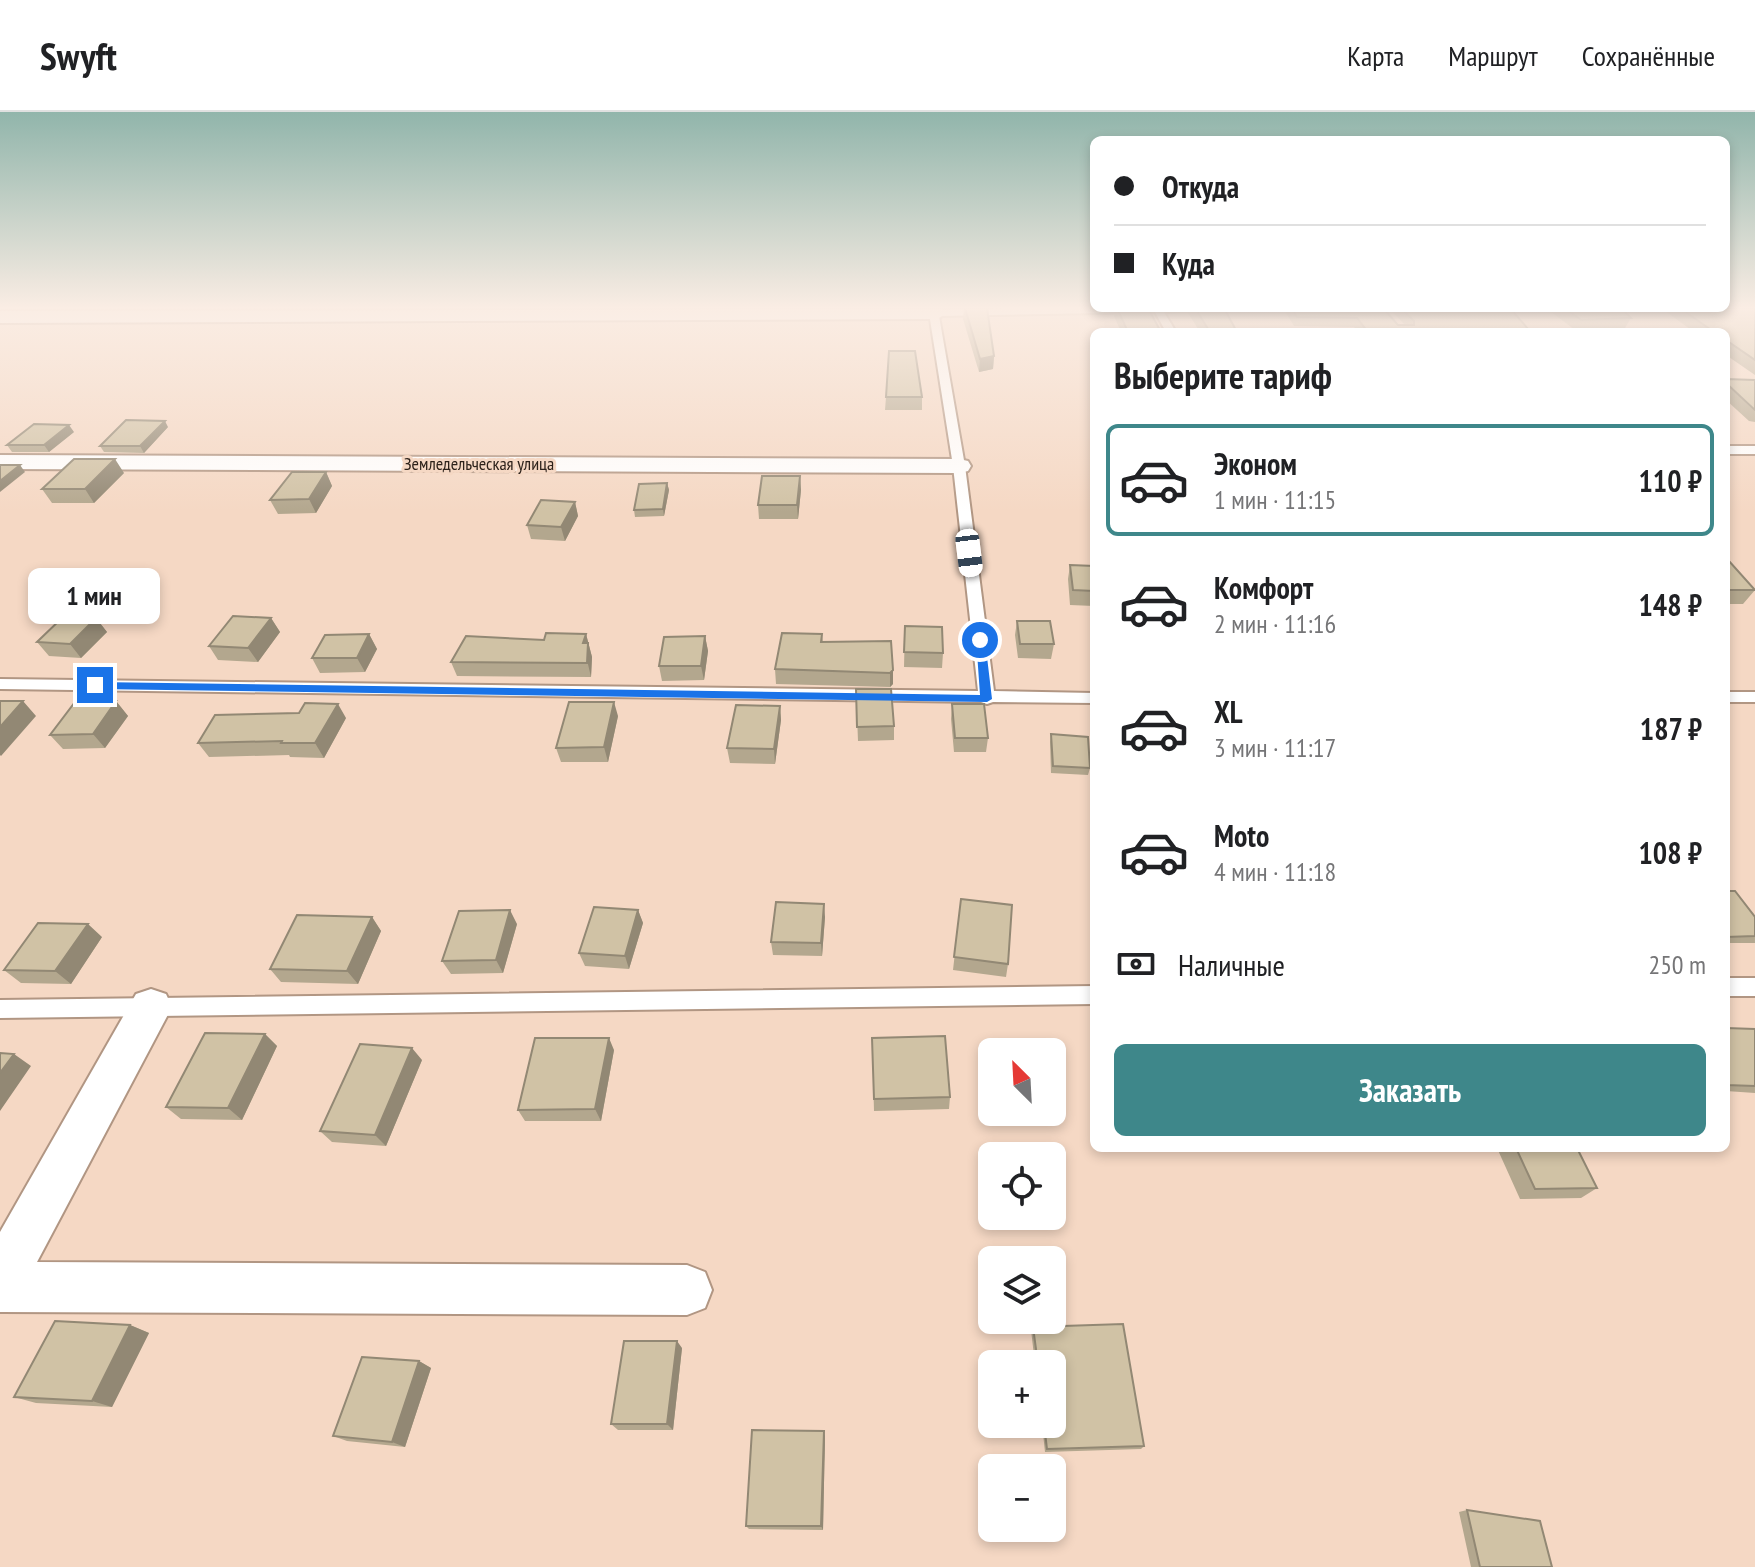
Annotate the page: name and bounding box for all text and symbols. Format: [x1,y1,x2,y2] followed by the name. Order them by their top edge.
[40,31,117,80] text: Swyft
[1347,37,1404,74] text: Карта
[1448,37,1538,74] text: Маршрут
[1582,37,1715,74] text: Сохранённые
[1162,167,1239,206] text: Откуда
[1162,244,1215,283] text: Куда
[1114,352,1332,399] text: Выберите тариф
[1118,444,1190,516] icon: car
[1214,444,1297,483] text: Эконом
[404,452,554,475] street label: Земледельческая улица
[1638,461,1702,500] text: 110 ₽
[1214,483,1336,516] text: 1 мин · 11:15
[954,528,984,578] car
[1118,568,1190,640] icon: car
[1214,568,1313,607] text: Комфорт
[29,569,161,625] callout: 1 мин
[66,579,122,612] text: 1 мин
[1638,585,1702,624] text: 148 ₽
[1214,607,1336,640] text: 2 мин · 11:16
[962,622,998,658] route start
[77,667,113,703] route end
[1118,692,1190,764] icon: car
[1214,692,1243,731] text: XL
[1640,709,1702,748] text: 187 ₽
[1214,731,1336,764] text: 3 мин · 11:17
[1118,816,1190,888] icon: car
[1214,816,1269,855] text: Moto
[1638,833,1702,872] text: 108 ₽
[1214,855,1336,888] text: 4 мин · 11:18
[1114,942,1158,986] icon: cash
[1178,945,1285,984] text: Наличные
[1648,948,1706,981] text: 250 m
[978,1038,1066,1126] north arrow
[978,1038,1066,1542] map controls
[1114,1044,1706,1136] button: Заказать
[978,1142,1066,1230] button: locate
[978,1246,1066,1334] button: layers
[978,1350,1066,1438] button: +
[978,1454,1066,1542] button: −

